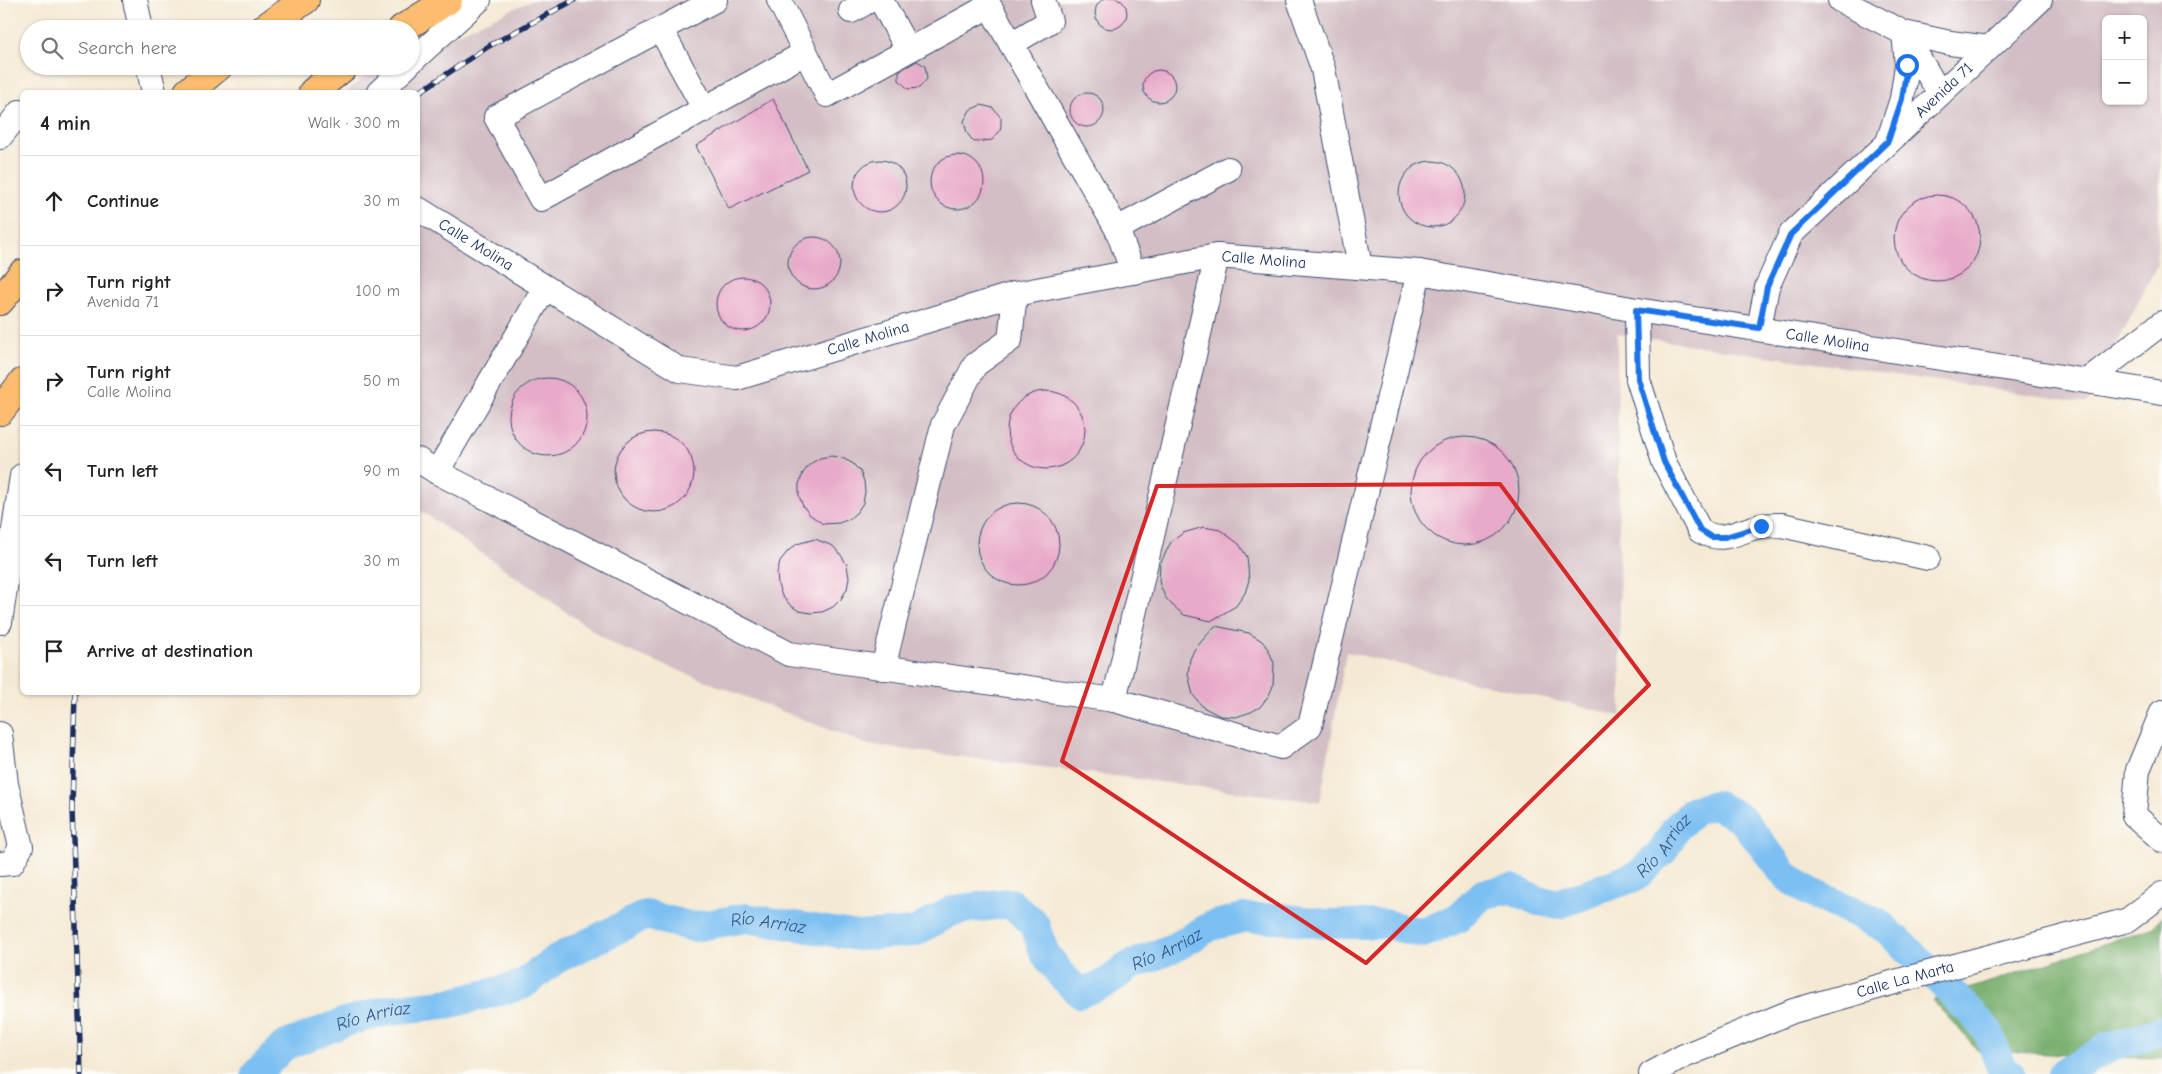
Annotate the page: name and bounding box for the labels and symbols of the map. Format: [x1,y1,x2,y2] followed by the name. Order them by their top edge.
[1896,54,1919,77] route start
[1912,59,1977,121] street label: Avenida 71
[435,215,517,274] street label: Calle Molina
[1221,247,1307,272] street label: Calle Molina
[825,318,911,359] street label: Calle Molina
[1784,325,1871,356] street label: Calle Molina
[1750,515,1773,538] route end
[1632,809,1695,882] water label: Río Arriaz
[729,907,808,938] water label: Río Arriaz
[1128,923,1207,975] water label: Río Arriaz
[1854,958,1956,1002] street label: Calle La Marta
[333,997,412,1035] water label: Río Arriaz

